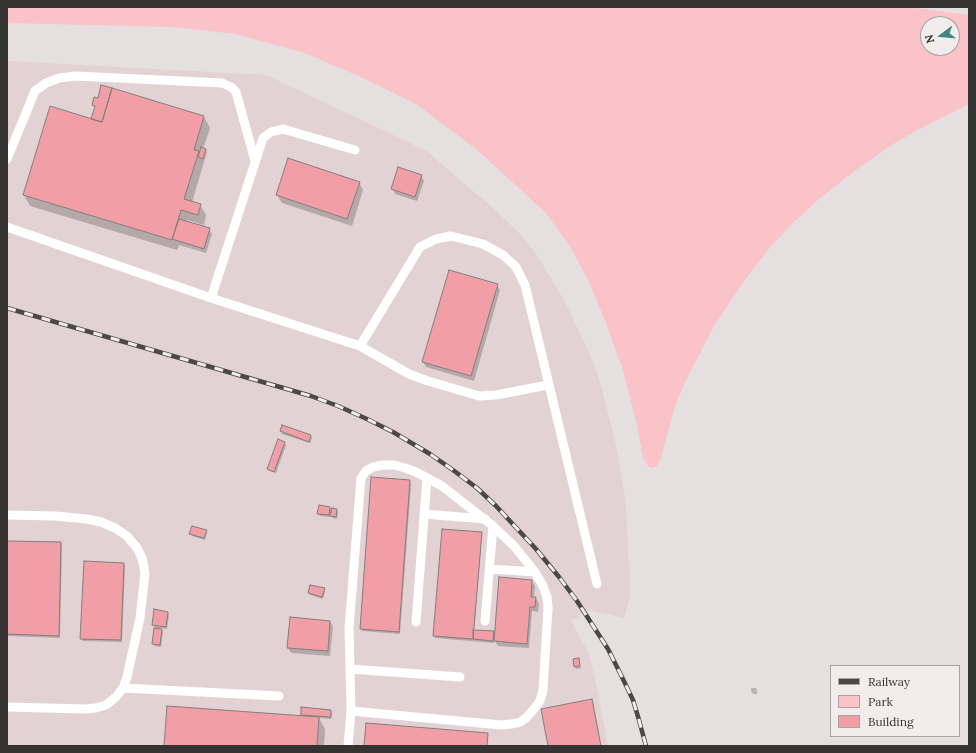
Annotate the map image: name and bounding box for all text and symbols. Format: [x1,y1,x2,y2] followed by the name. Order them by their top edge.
[920,16,960,56] north arrow
[922,33,937,45] text: N
[830,665,960,737] legend
[868,674,910,689] text: Railway
[868,694,893,709] text: Park
[868,714,914,729] text: Building

